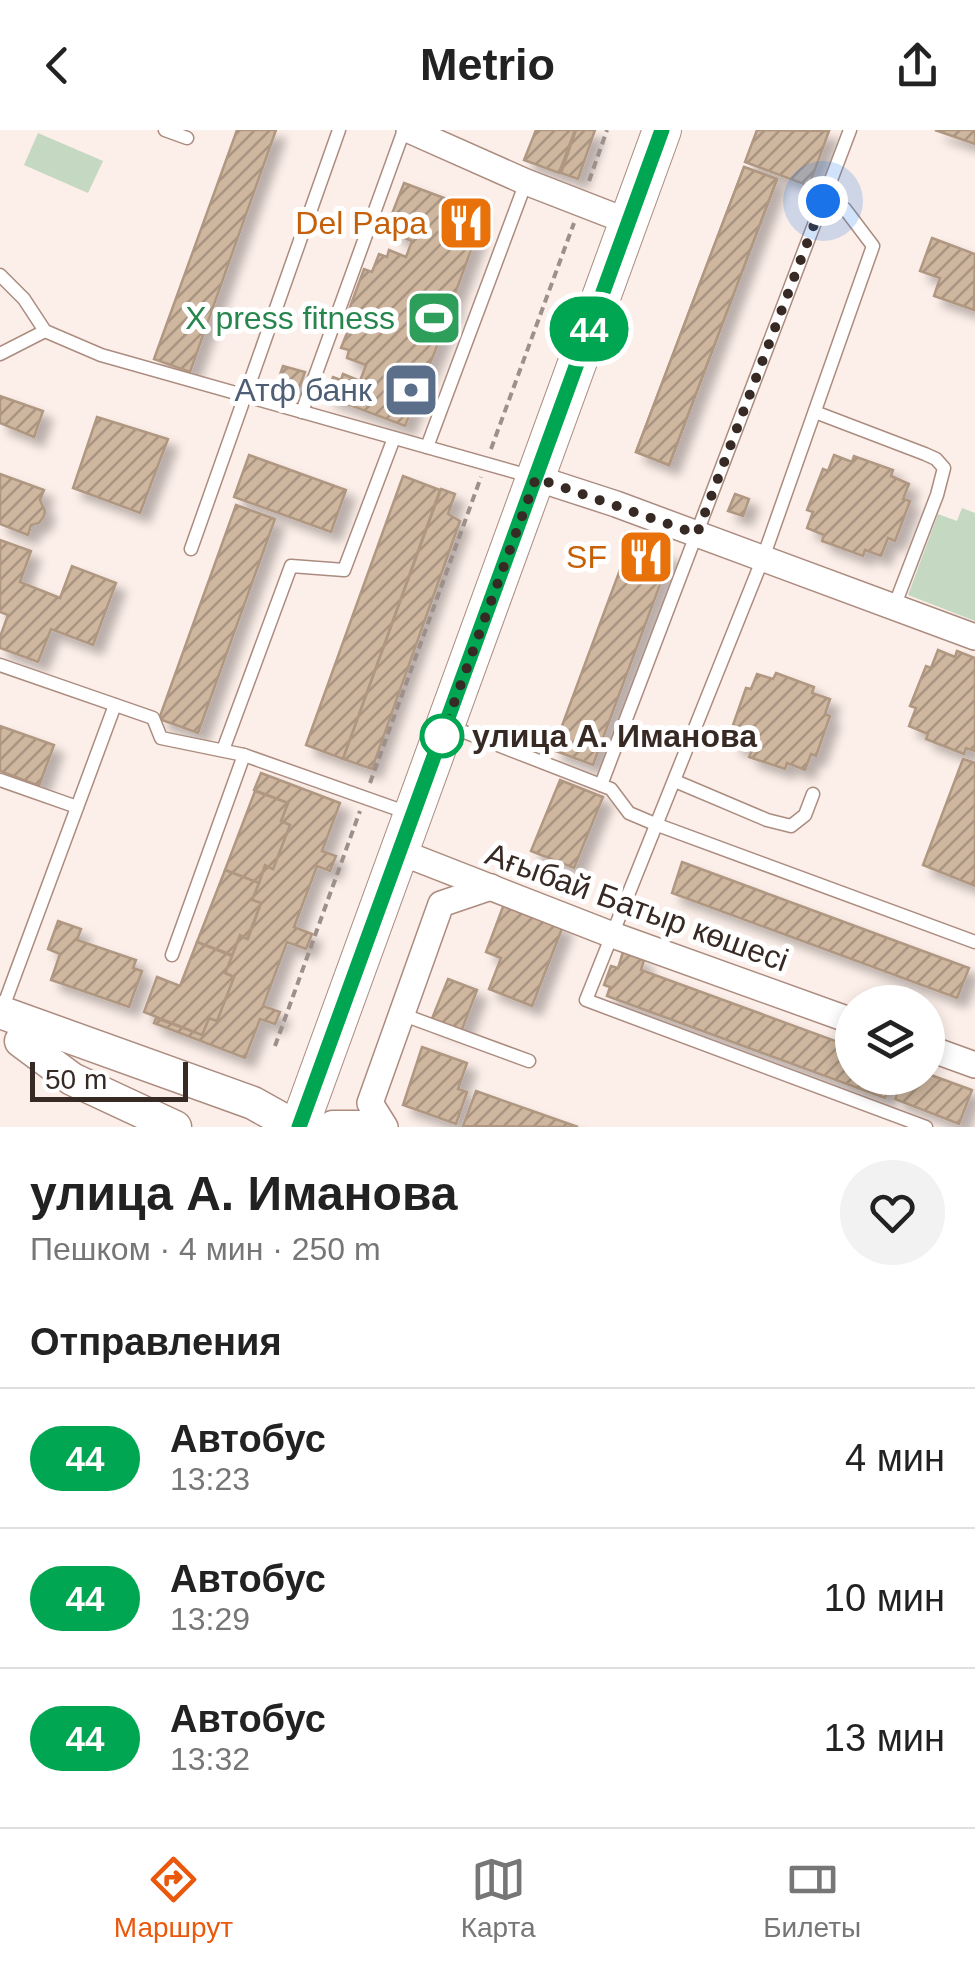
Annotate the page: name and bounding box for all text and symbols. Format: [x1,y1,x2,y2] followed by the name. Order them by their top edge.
[30,38,85,93] icon: back
[890,38,945,93] icon: share
[420,39,555,90] text: Metrio
[798,176,848,226] your location
[436,193,496,253] restaurant icon: Del Papa
[295,205,427,241] place label: Del Papa
[404,288,464,348] sports icon: X press fitness
[544,296,634,362] line badge: 44
[185,300,395,336] place label: X press fitness
[570,310,608,349] text: 44
[381,360,441,420] bank icon: Атф банк
[234,372,373,408] place label: Атф банк
[616,527,676,587] restaurant icon: SF
[566,539,607,575] place label: SF
[421,715,463,757] marker: улица А. Иманова
[472,718,757,754] place label: улица А. Иманова
[481,836,793,978] street label: Ағыбай Батыр көшесі
[835,985,945,1095] map controls
[835,985,945,1095] button: layers
[30,1057,188,1101] scale bar
[45,1064,107,1095] text: 50 m
[840,1160,945,1265] button: heart
[30,1167,457,1220] text: улица А. Иманова
[30,1231,381,1267] text: Пешком · 4 мин · 250 m
[30,1321,282,1363] text: Отправления
[170,1418,326,1460] text: Автобус
[845,1437,945,1479] text: 4 мин
[66,1439,104,1478] text: 44
[170,1461,250,1497] text: 13:23
[170,1558,326,1600] text: Автобус
[824,1577,945,1619] text: 10 мин
[66,1579,104,1618] text: 44
[170,1601,250,1637] text: 13:29
[170,1698,326,1740] text: Автобус
[824,1717,945,1759] text: 13 мин
[66,1719,104,1758] text: 44
[170,1741,250,1777] text: 13:32
[114,1852,233,1944] tab: Маршрут
[461,1852,536,1944] tab: Карта
[763,1852,861,1944] tab: Билеты

